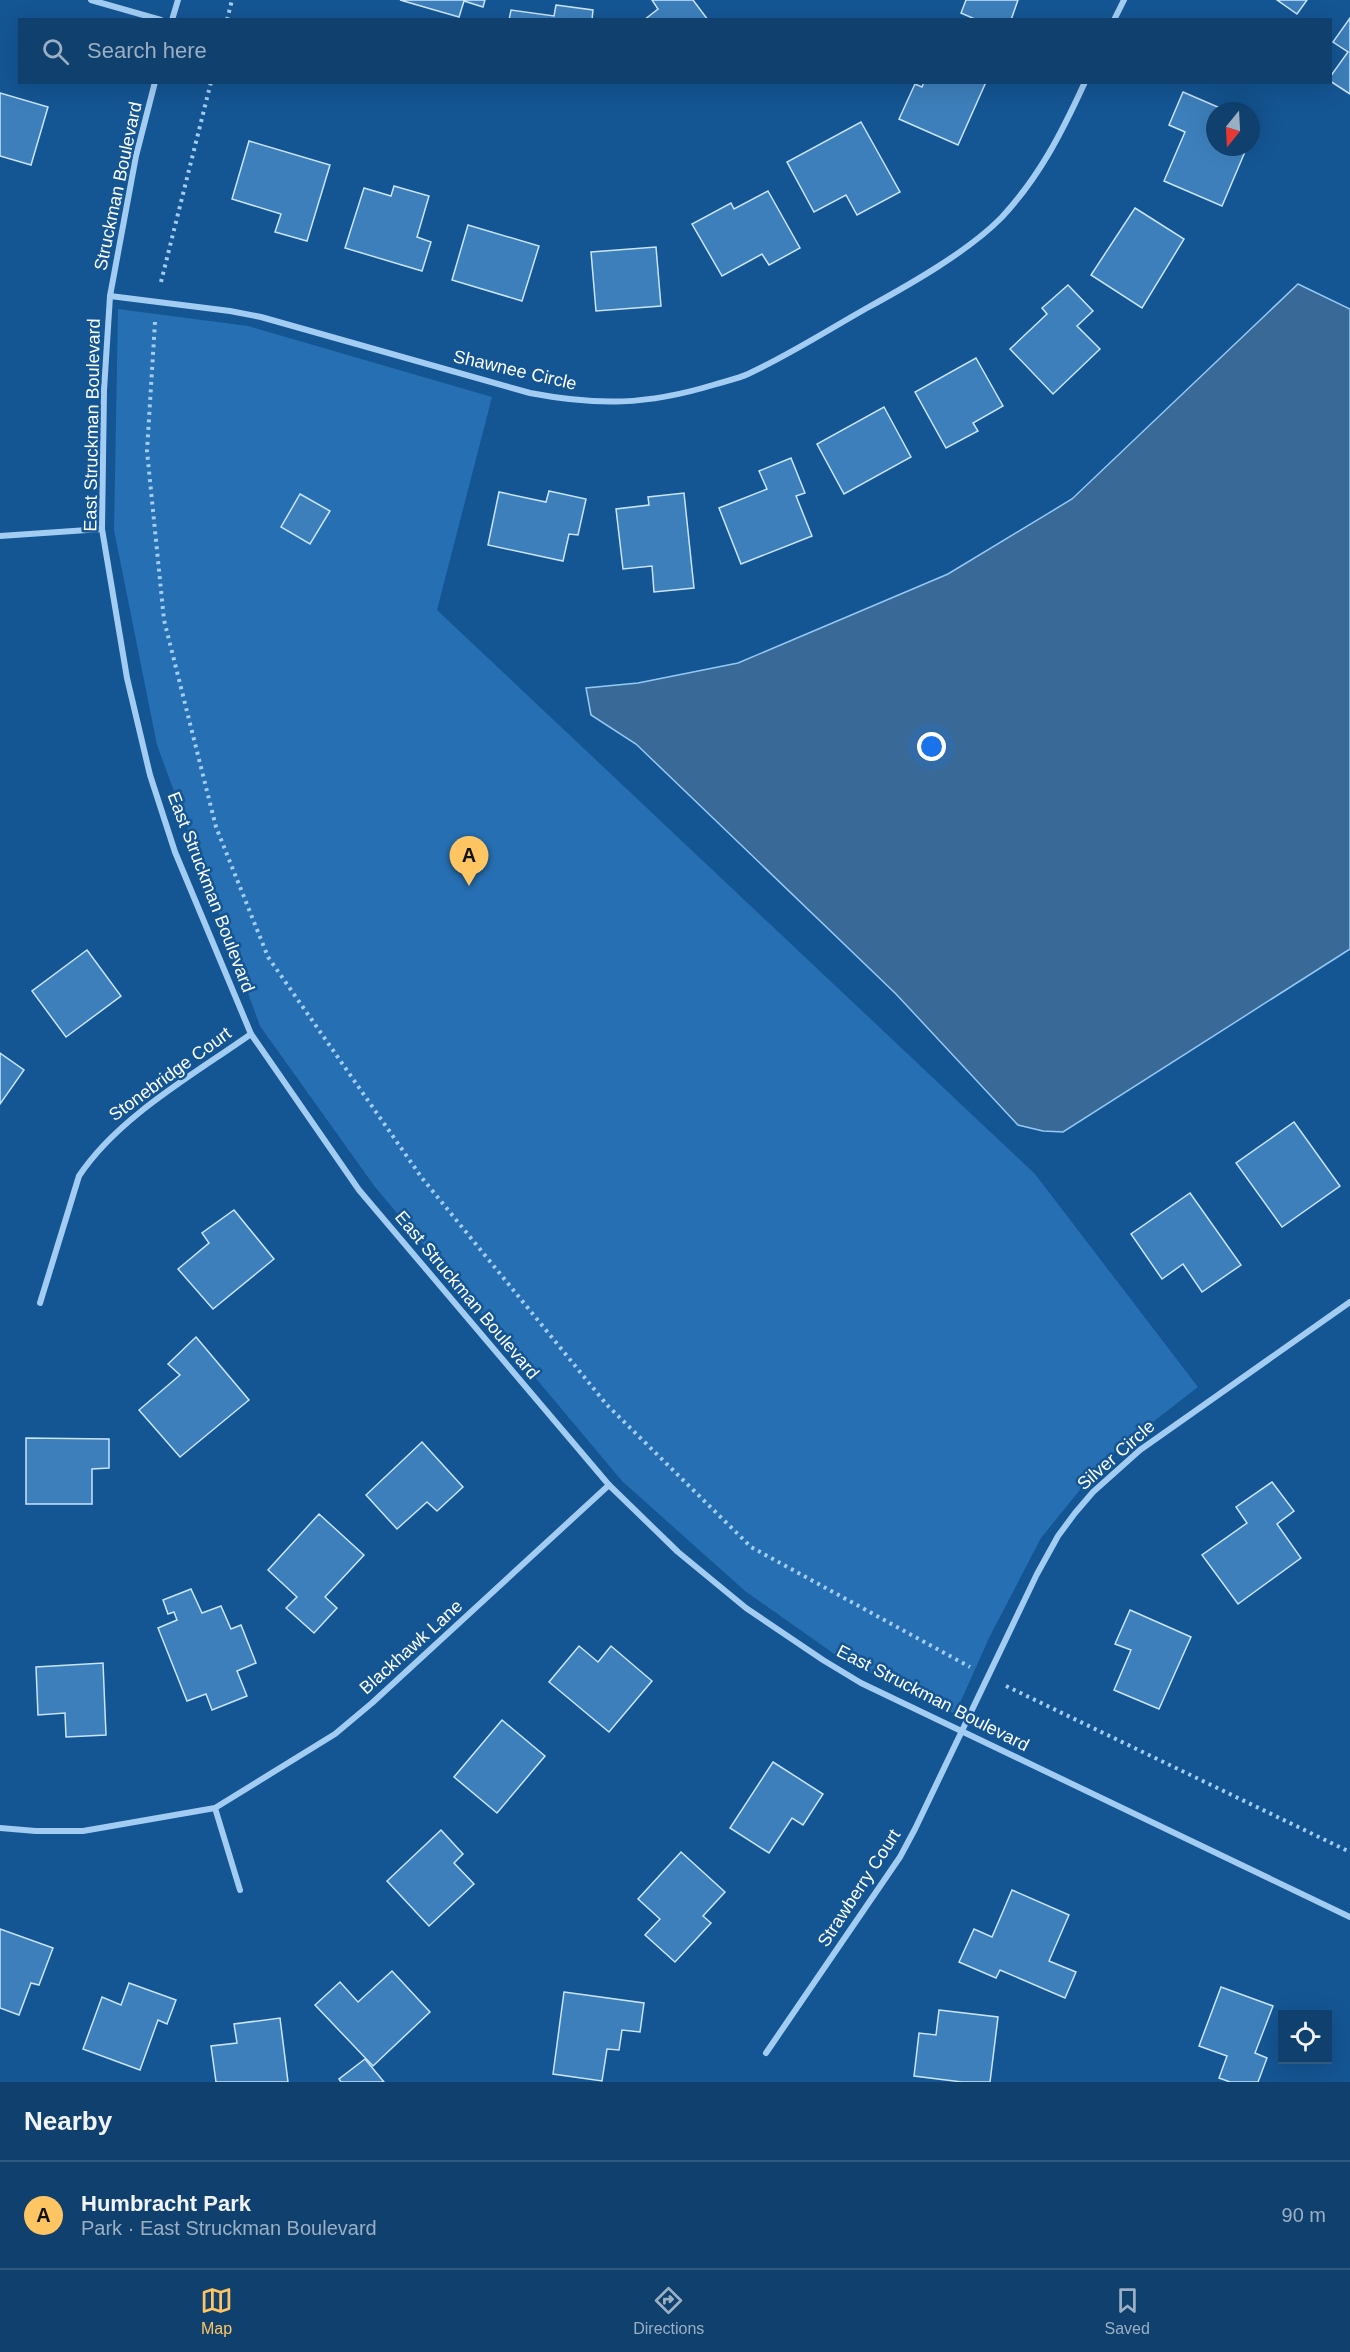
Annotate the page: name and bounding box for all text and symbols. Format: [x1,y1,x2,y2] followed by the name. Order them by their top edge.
[18,18,1332,84] search box
[39,35,72,68] icon: search
[87,38,207,63] text: Search here
[90,100,146,272] street label: Struckman Boulevard
[1206,102,1260,156] north arrow
[80,318,104,532] street label: East Struckman Boulevard
[451,346,579,394] street label: Shawnee Circle
[917,732,946,761] your location
[163,789,259,995] street label: East Struckman Boulevard
[450,836,488,886] pin: A
[105,1023,235,1125] street label: Stonebridge Court
[391,1207,543,1383] street label: East Struckman Boulevard
[1073,1416,1159,1494] street label: Silver Circle
[356,1596,466,1698] street label: Blackhawk Lane
[834,1641,1032,1755] street label: East Struckman Boulevard
[814,1826,904,1950] street label: Strawberry Court
[1278,2010,1332,2064] map controls
[1278,2010,1332,2064] button: locate
[24,2106,112,2136] text: Nearby
[81,2191,251,2216] text: Humbracht Park
[36,2204,51,2226] text: A
[1282,2204,1326,2226] text: 90 m
[81,2217,377,2239] text: Park · East Struckman Boulevard
[200,2284,233,2338] tab: Map
[633,2284,704,2338] tab: Directions
[1105,2284,1150,2338] tab: Saved

